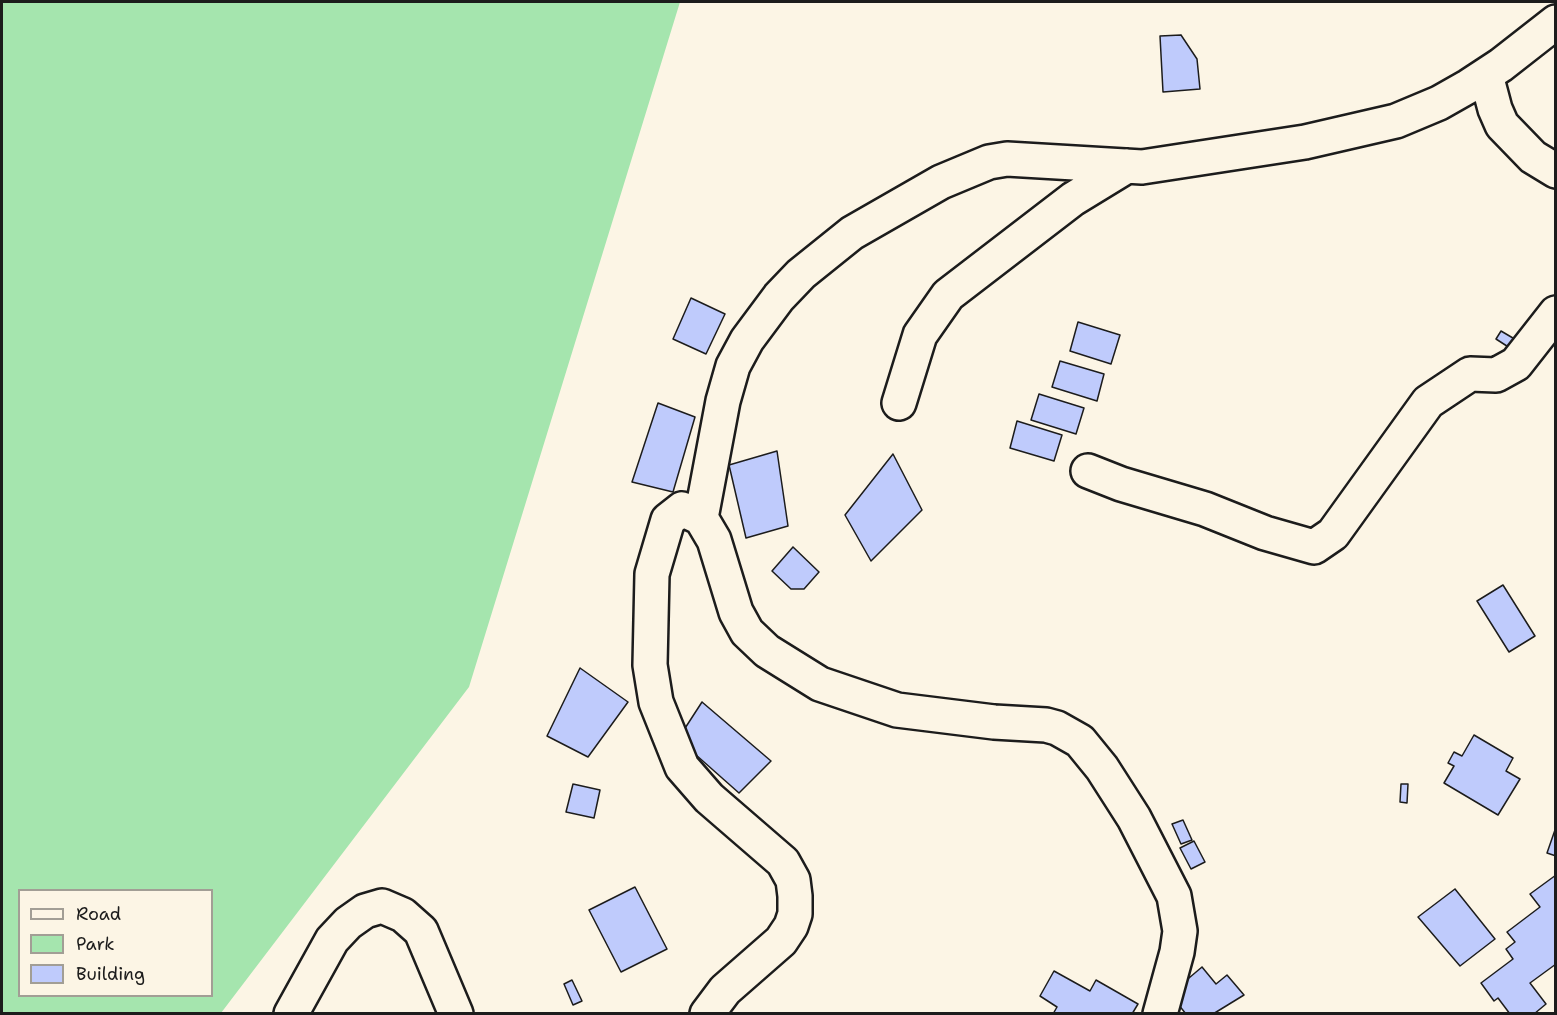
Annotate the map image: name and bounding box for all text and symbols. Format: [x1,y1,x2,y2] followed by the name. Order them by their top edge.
[18,889,213,997] legend
[76,902,121,926] text: Road
[76,932,115,956] text: Park
[76,962,145,986] text: Building

